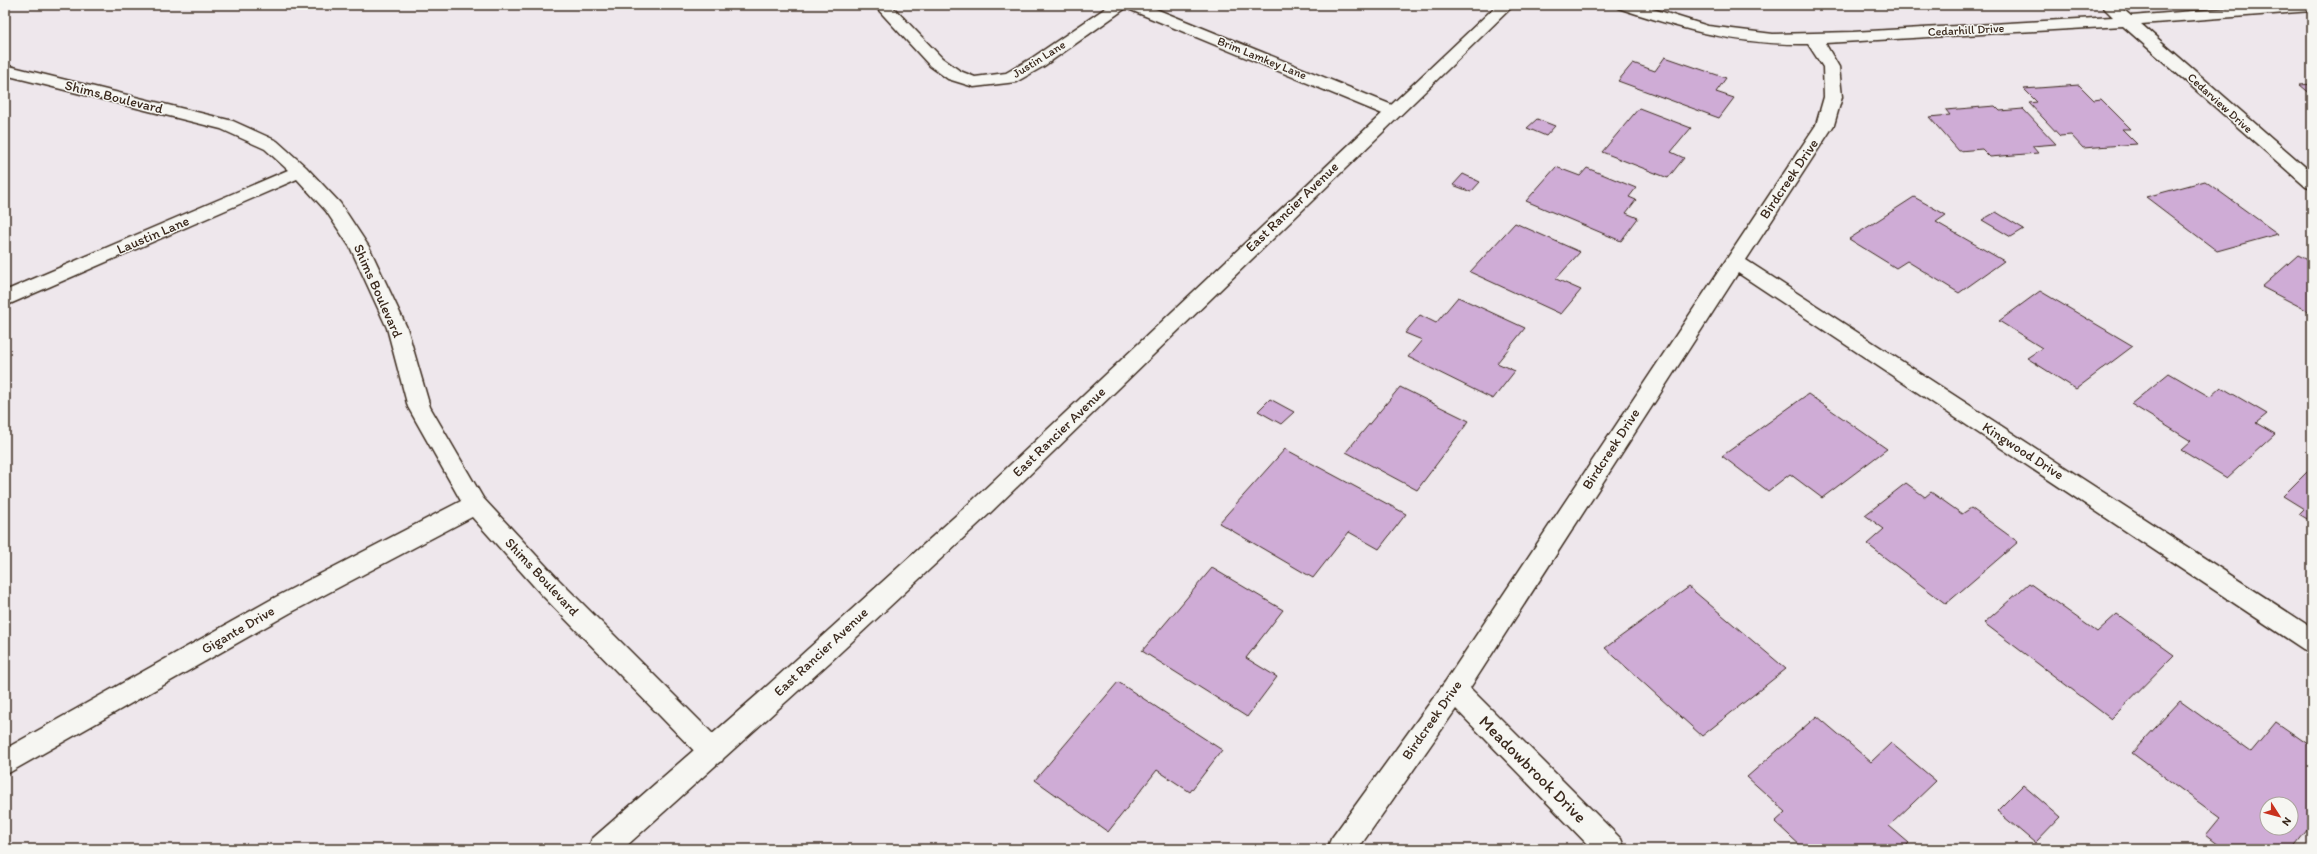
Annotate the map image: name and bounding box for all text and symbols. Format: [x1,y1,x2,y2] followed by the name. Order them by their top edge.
[1927,21,2005,39] street label: Cedarhill Drive
[1215,34,1309,82] street label: Brim Lamkey Lane
[1010,37,1068,81] street label: Justin Lane
[2185,70,2256,136] street label: Cedarview Drive
[63,77,165,117] street label: Shims Boulevard
[1756,135,1822,222] street label: Birdcreek Drive
[1242,158,1342,256] street label: East Rancier Avenue
[114,212,192,258] street label: Laustin Lane
[350,242,406,341] street label: Shims Boulevard
[1009,383,1109,481] street label: East Rancier Avenue
[1579,405,1644,493] street label: Birdcreek Drive
[1979,418,2067,484] street label: Kingwood Drive
[501,534,583,620] street label: Shims Boulevard
[198,602,278,658] street label: Gigante Drive
[770,604,872,700] street label: East Rancier Avenue
[1398,677,1466,763] street label: Birdcreek Drive
[1475,711,1591,827] street label: Meadowbrook Drive
[2259,796,2299,836] north arrow
[2279,815,2294,828] text: N

